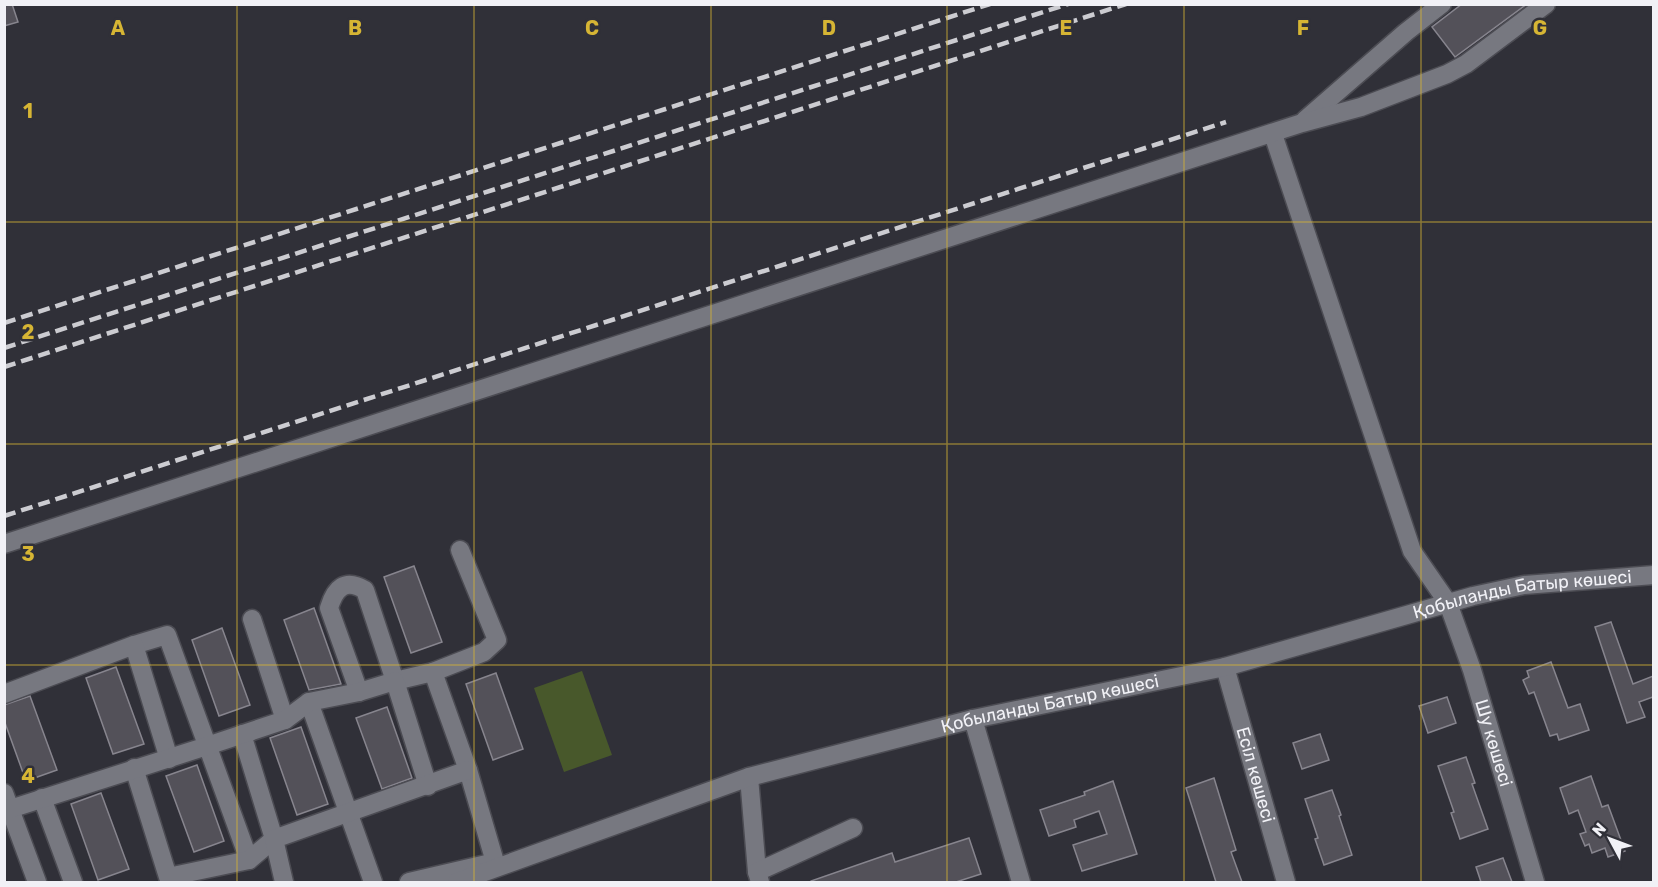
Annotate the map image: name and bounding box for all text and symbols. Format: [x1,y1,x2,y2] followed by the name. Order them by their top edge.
[111,16,126,40] text: A
[348,16,362,40] text: B
[585,16,599,40] text: C
[822,16,836,40] text: D
[1060,16,1072,40] text: E
[1297,16,1309,40] text: F
[1533,16,1547,40] text: G
[23,99,33,123] text: 1
[22,320,35,344] text: 2
[21,542,35,566] text: 3
[1410,566,1632,624] street label: Қобыланды Батыр көшесі
[939,670,1161,738] street label: Қобыланды Батыр көшесі
[1470,697,1517,789] street label: Шу көшесі
[1232,724,1280,825] street label: Есіл көшесі
[21,764,35,788] text: 4
[1580,809,1640,869] north arrow
[1588,819,1610,840] text: N

